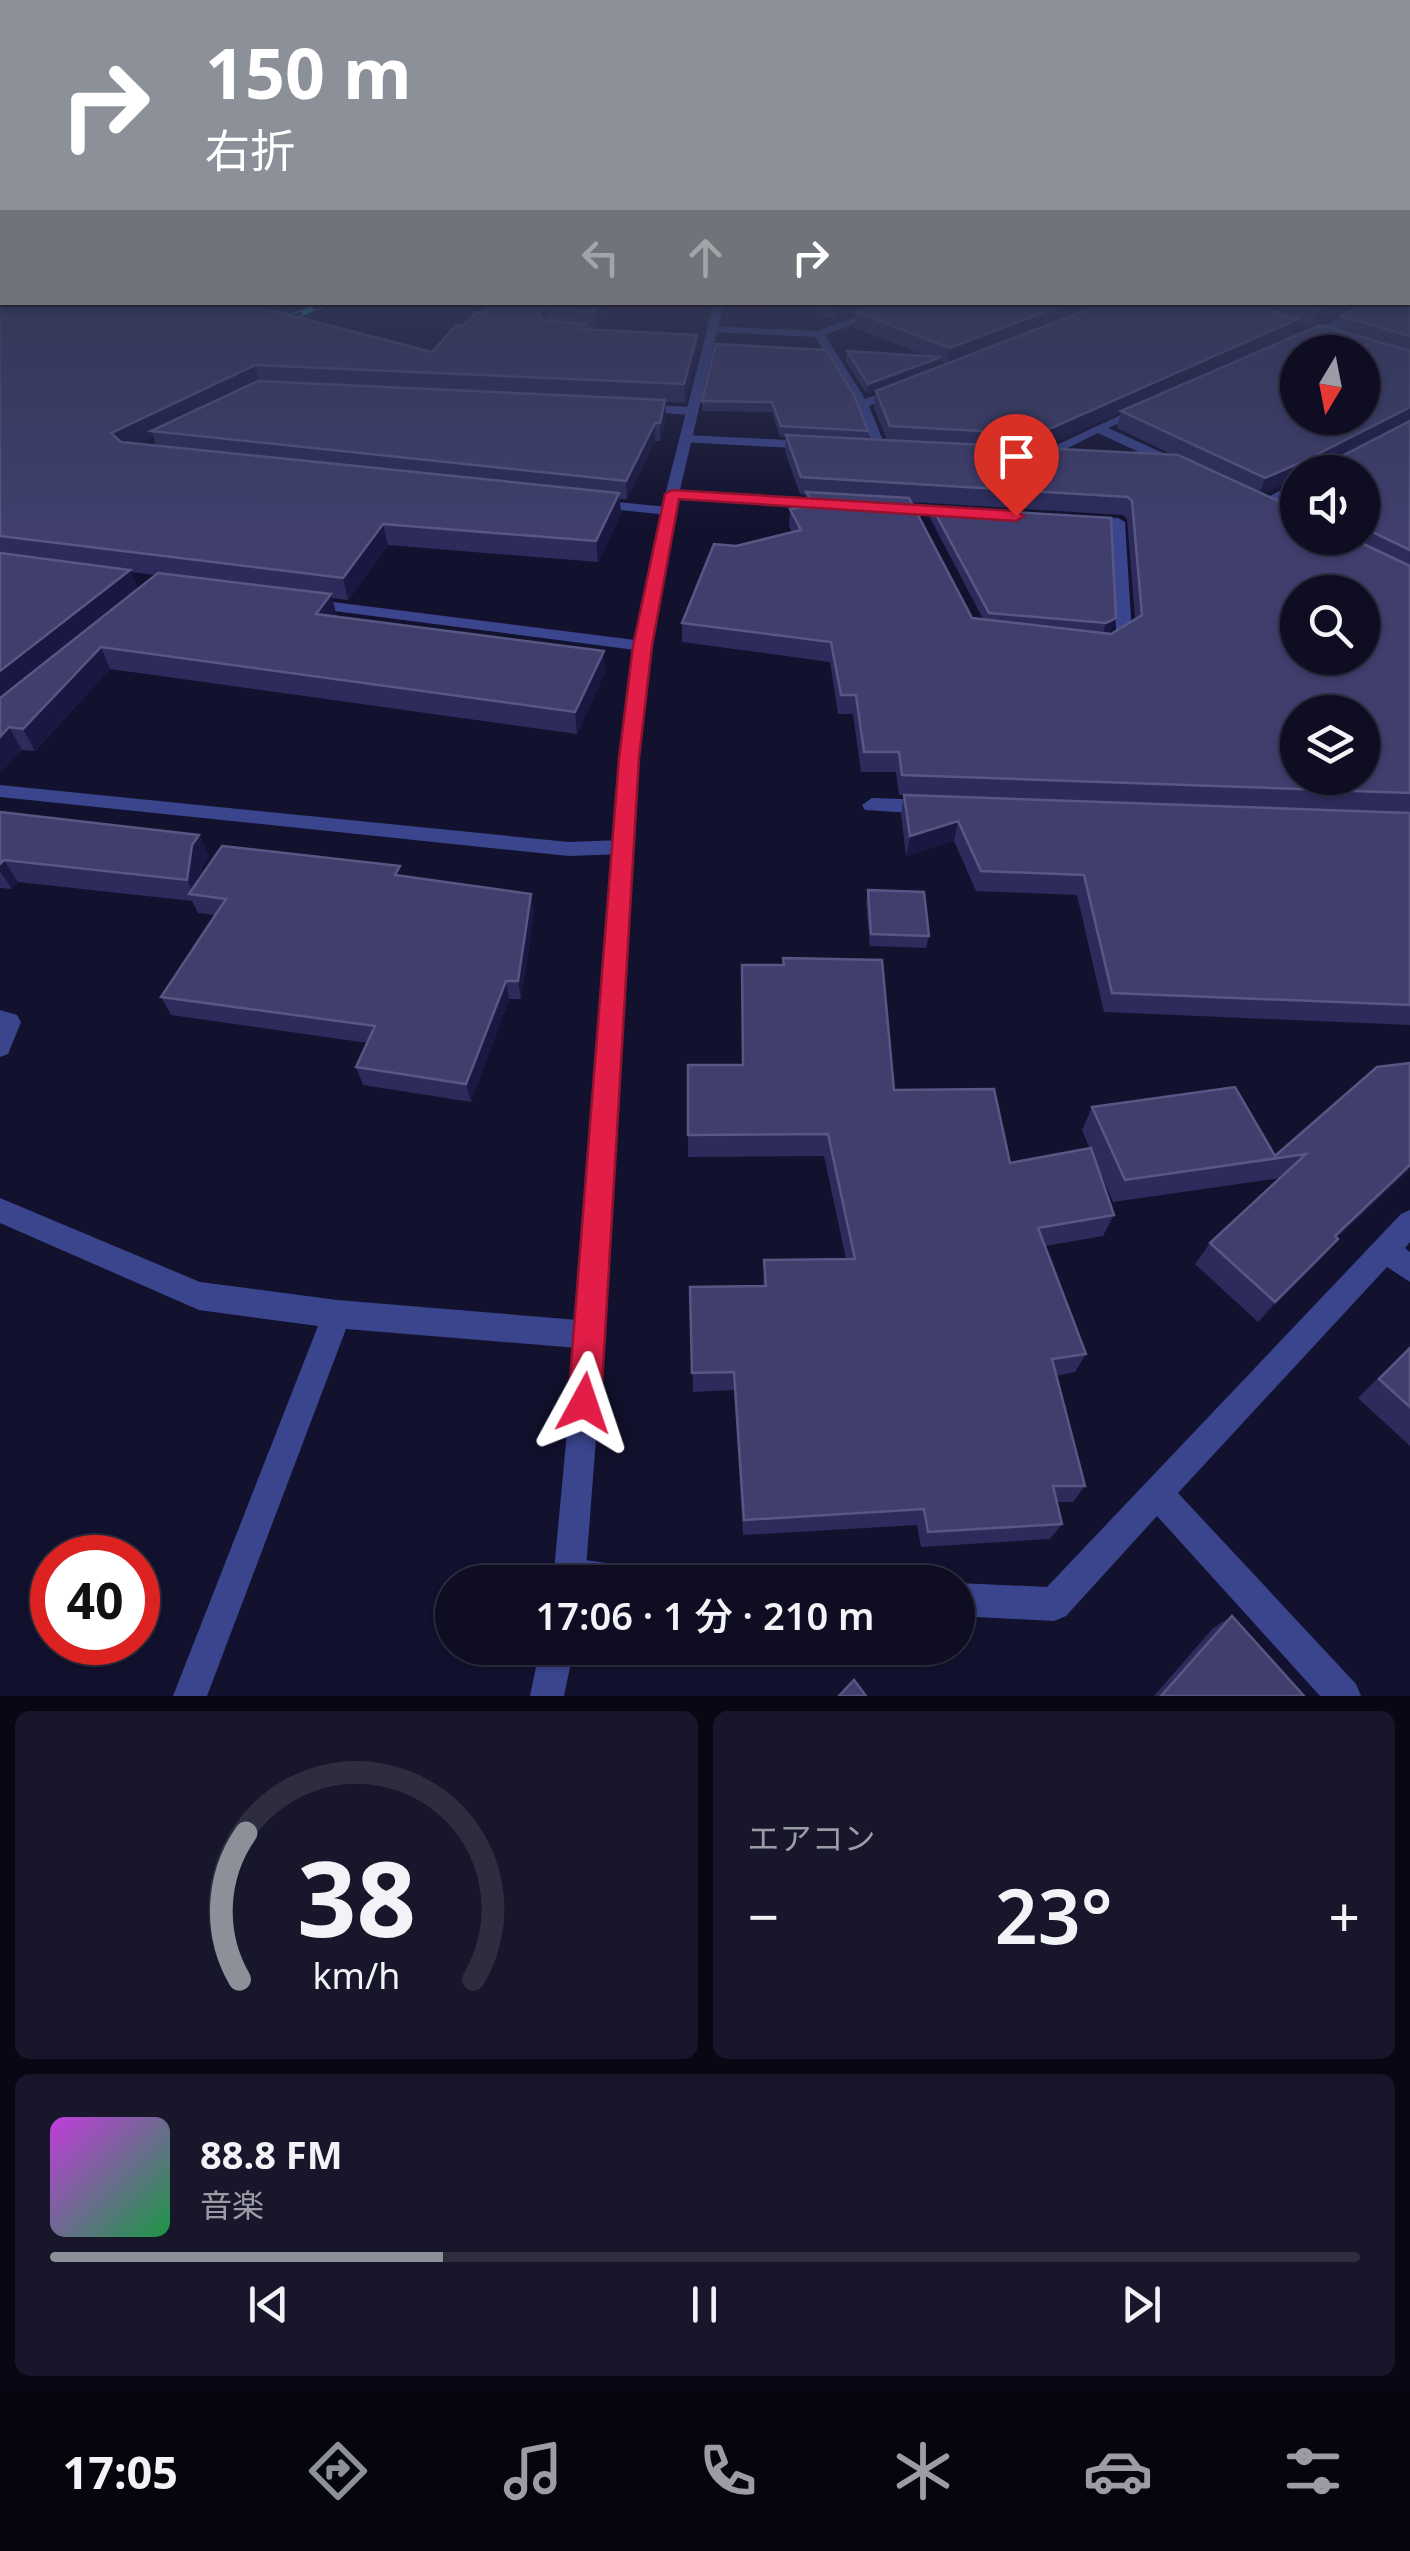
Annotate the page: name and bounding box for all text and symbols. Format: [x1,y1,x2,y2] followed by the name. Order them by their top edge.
[205,24,412,120] text: 150 m
[40,40,170,170] icon: right
[205,119,295,180] text: 右折
[573,230,628,285] icon: left
[678,230,733,285] icon: ahead
[783,230,838,285] icon: right
[1280,335,1380,435] north arrow
[1280,335,1380,795] map controls
[974,414,1059,517] pin
[989,429,1044,484] icon: arrive
[1280,455,1380,555] button: sound
[1280,575,1380,675] button: search
[1280,695,1380,795] button: layers
[532,1351,636,1455] position arrow
[30,1535,160,1665] speed limit sign: 40
[535,1589,875,1641] text: 17:06 · 1 分 · 210 m
[748,1816,876,1859] text: エアコン
[297,1826,416,1967] text: 38
[995,1864,1113,1966] text: 23°
[748,1878,779,1953] text: −
[1329,1878,1360,1953] text: +
[312,1951,400,1999] text: km/h
[200,2128,342,2180] text: 88.8 FM
[200,2183,264,2226] text: 音楽
[241,2277,296,2332] icon: previous
[677,2277,732,2332] icon: pause
[1114,2277,1169,2332] icon: next
[303,2436,373,2506] icon: directions
[498,2436,568,2506] icon: music
[693,2436,763,2506] icon: phone
[888,2436,958,2506] icon: climate
[1083,2436,1153,2506] icon: car
[1278,2436,1348,2506] icon: filters
[62,2441,178,2502] text: 17:05

